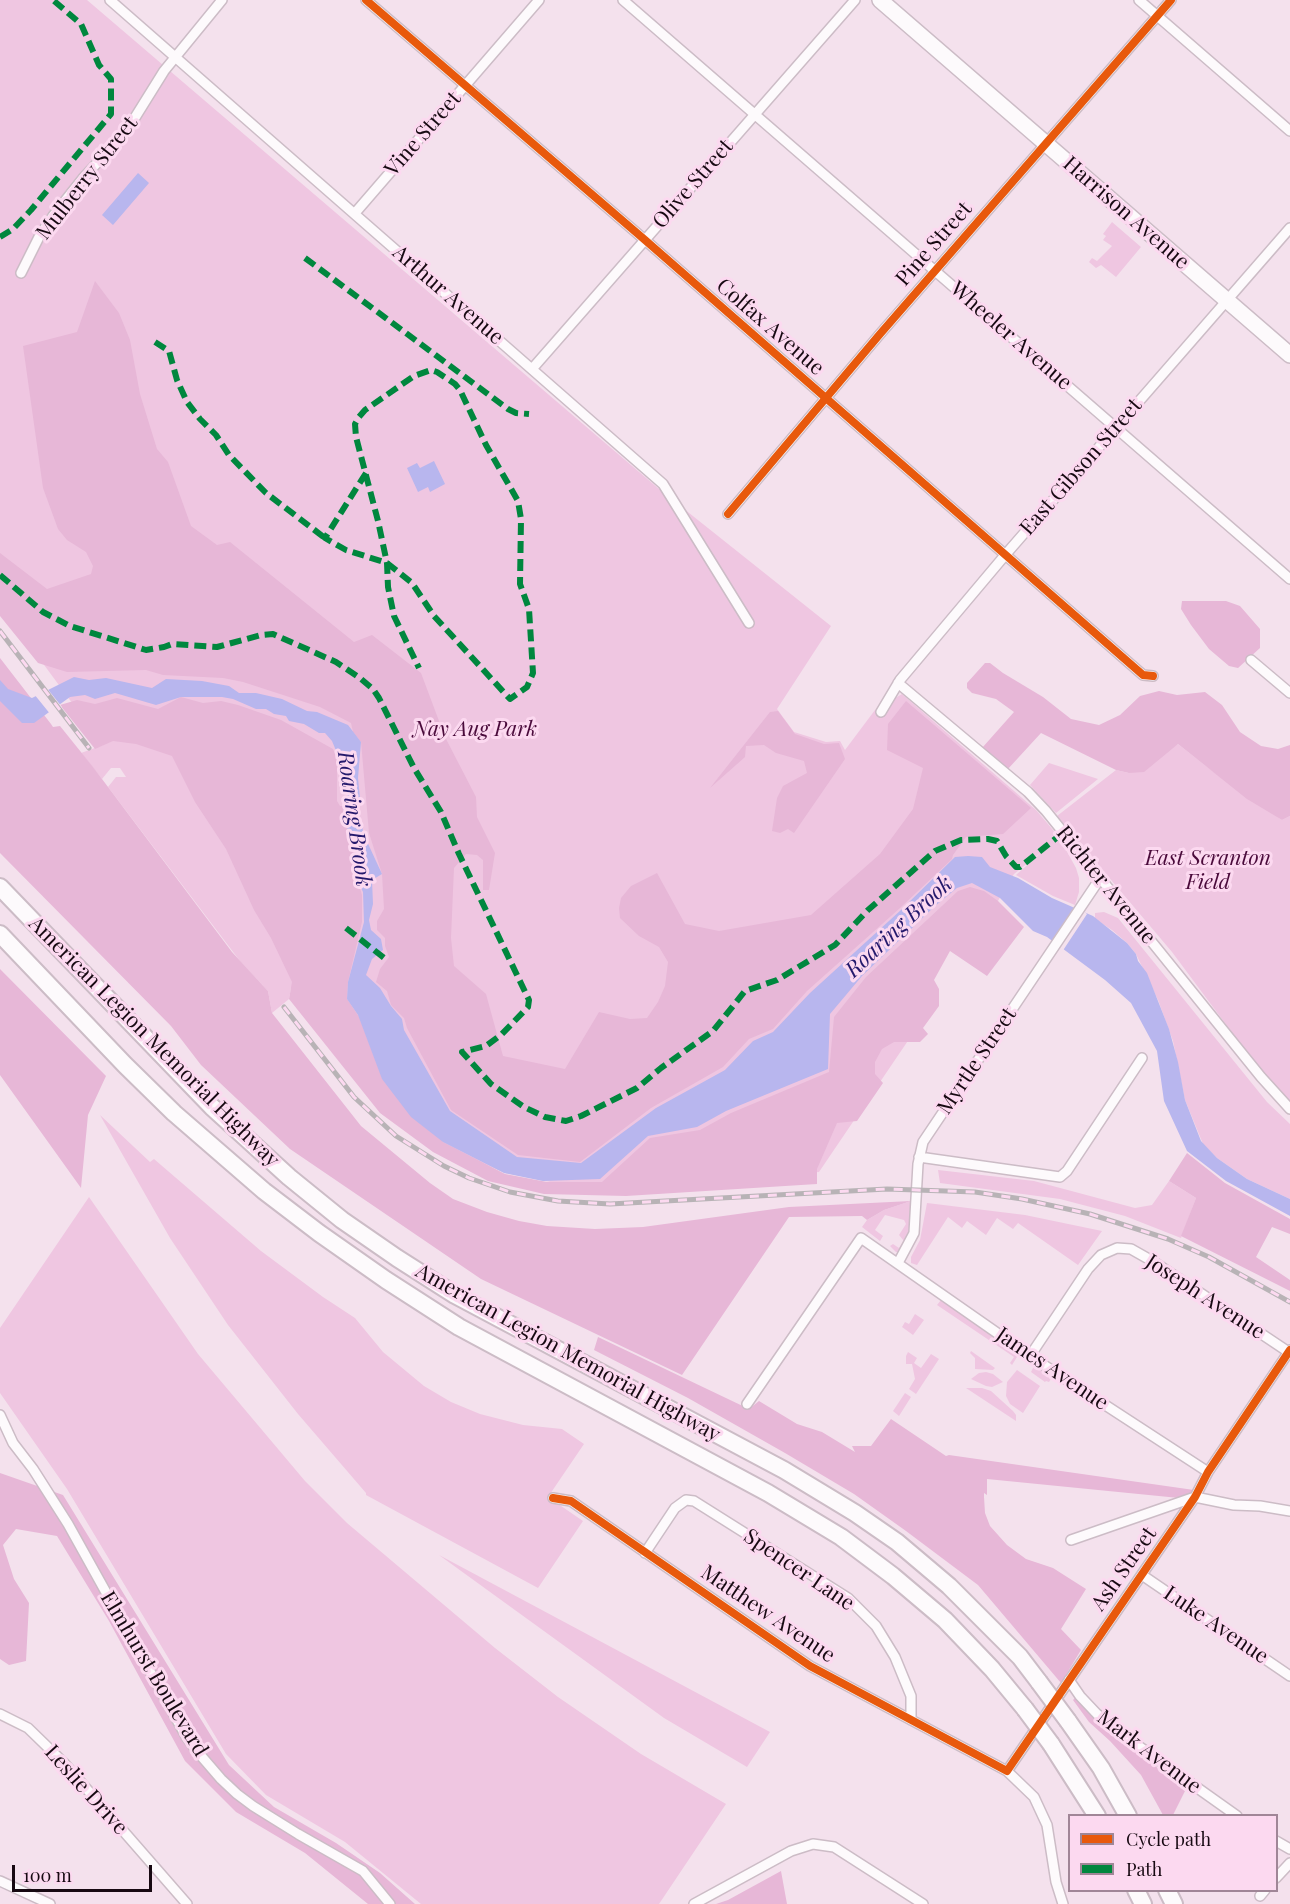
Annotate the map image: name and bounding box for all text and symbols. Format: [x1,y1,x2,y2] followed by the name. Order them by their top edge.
[380,87,466,181] street label: Vine Street
[31,111,143,245] street label: Mulberry Street
[647,134,739,234] street label: Olive Street
[1058,151,1194,275] street label: Harrison Avenue
[891,197,977,291] street label: Pine Street
[387,240,509,350] street label: Arthur Avenue
[711,273,829,381] street label: Colfax Avenue
[945,276,1077,396] street label: Wheeler Avenue
[1015,393,1147,541] street label: East Gibson Street
[413,716,537,742] park label: Nay Aug Park
[331,749,377,889] water label: Roaring Brook
[1051,821,1161,949] street label: Richter Avenue
[1145,845,1271,895] park label: East Scranton Field
[840,871,958,983] water label: Roaring Brook
[23,911,285,1173] street label: American Legion Memorial Highway
[932,1003,1022,1119] street label: Myrtle Street
[1141,1249,1269,1345] street label: Joseph Avenue
[411,1259,725,1447] street label: American Legion Memorial Highway
[991,1322,1113,1416] street label: James Avenue
[1086,1522,1162,1616] street label: Ash Street
[739,1524,859,1616] street label: Spencer Lane
[696,1560,840,1668] street label: Matthew Avenue
[1159,1581,1273,1669] street label: Luke Avenue
[95,1587,213,1761] street label: Elmhurst Boulevard
[1092,1705,1206,1799] street label: Mark Avenue
[39,1740,133,1840] street label: Leslie Drive
[1068,1814,1278,1892] legend
[1126,1827,1211,1851] text: Cycle path
[15,1853,154,1891] scale bar
[1126,1857,1162,1881] text: Path
[23,1863,72,1887] text: 100 m

